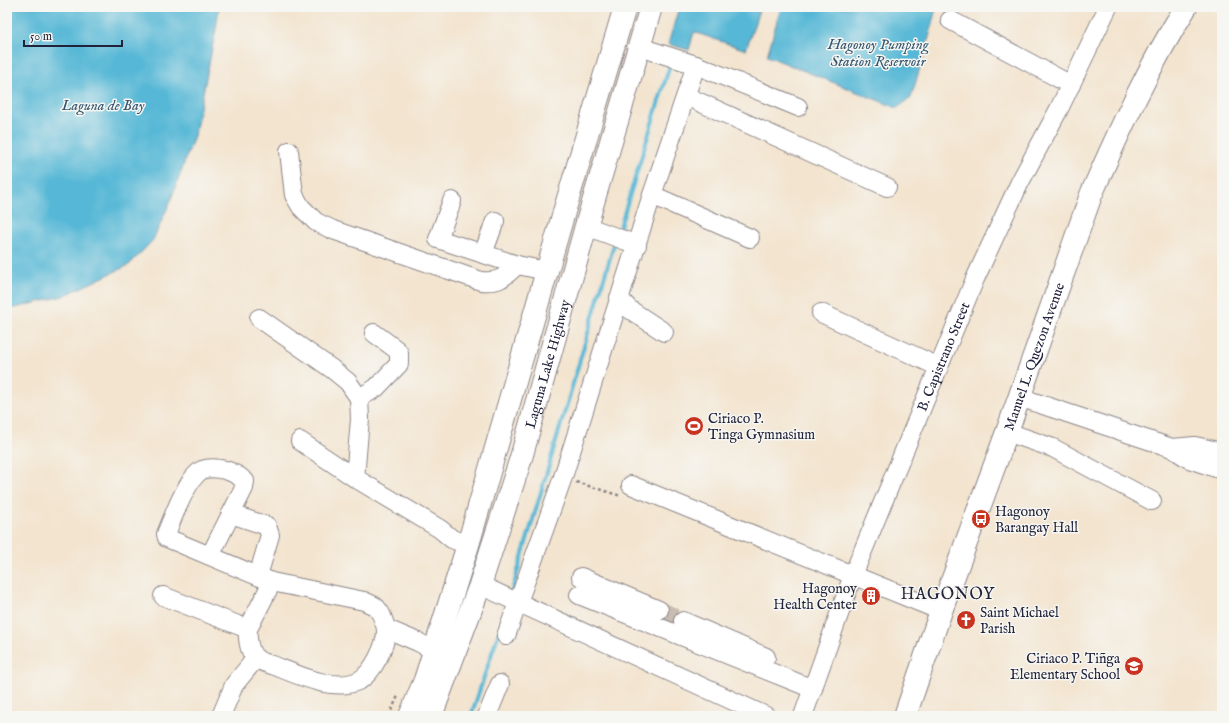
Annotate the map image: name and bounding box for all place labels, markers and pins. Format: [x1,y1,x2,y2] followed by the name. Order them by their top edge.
[708,410,815,444] place label: Ciriaco P. Tinga Gymnasium
[683,415,705,437] sports icon: Ciriaco P. Tinga Gymnasium
[995,503,1078,537] place label: Hagonoy Barangay Hall
[970,508,992,530] bus stop icon: Hagonoy Barangay Hall
[773,580,857,614] place label: Hagonoy Health Center
[860,585,882,607] building icon: Hagonoy Health Center
[980,604,1059,638] place label: Saint Michael Parish
[955,609,977,631] church icon: Saint Michael Parish
[1010,650,1121,684] place label: Ciriaco P. Tiñga Elementary School
[1123,655,1145,677] school or university icon: Ciriaco P. Tiñga Elementary School

